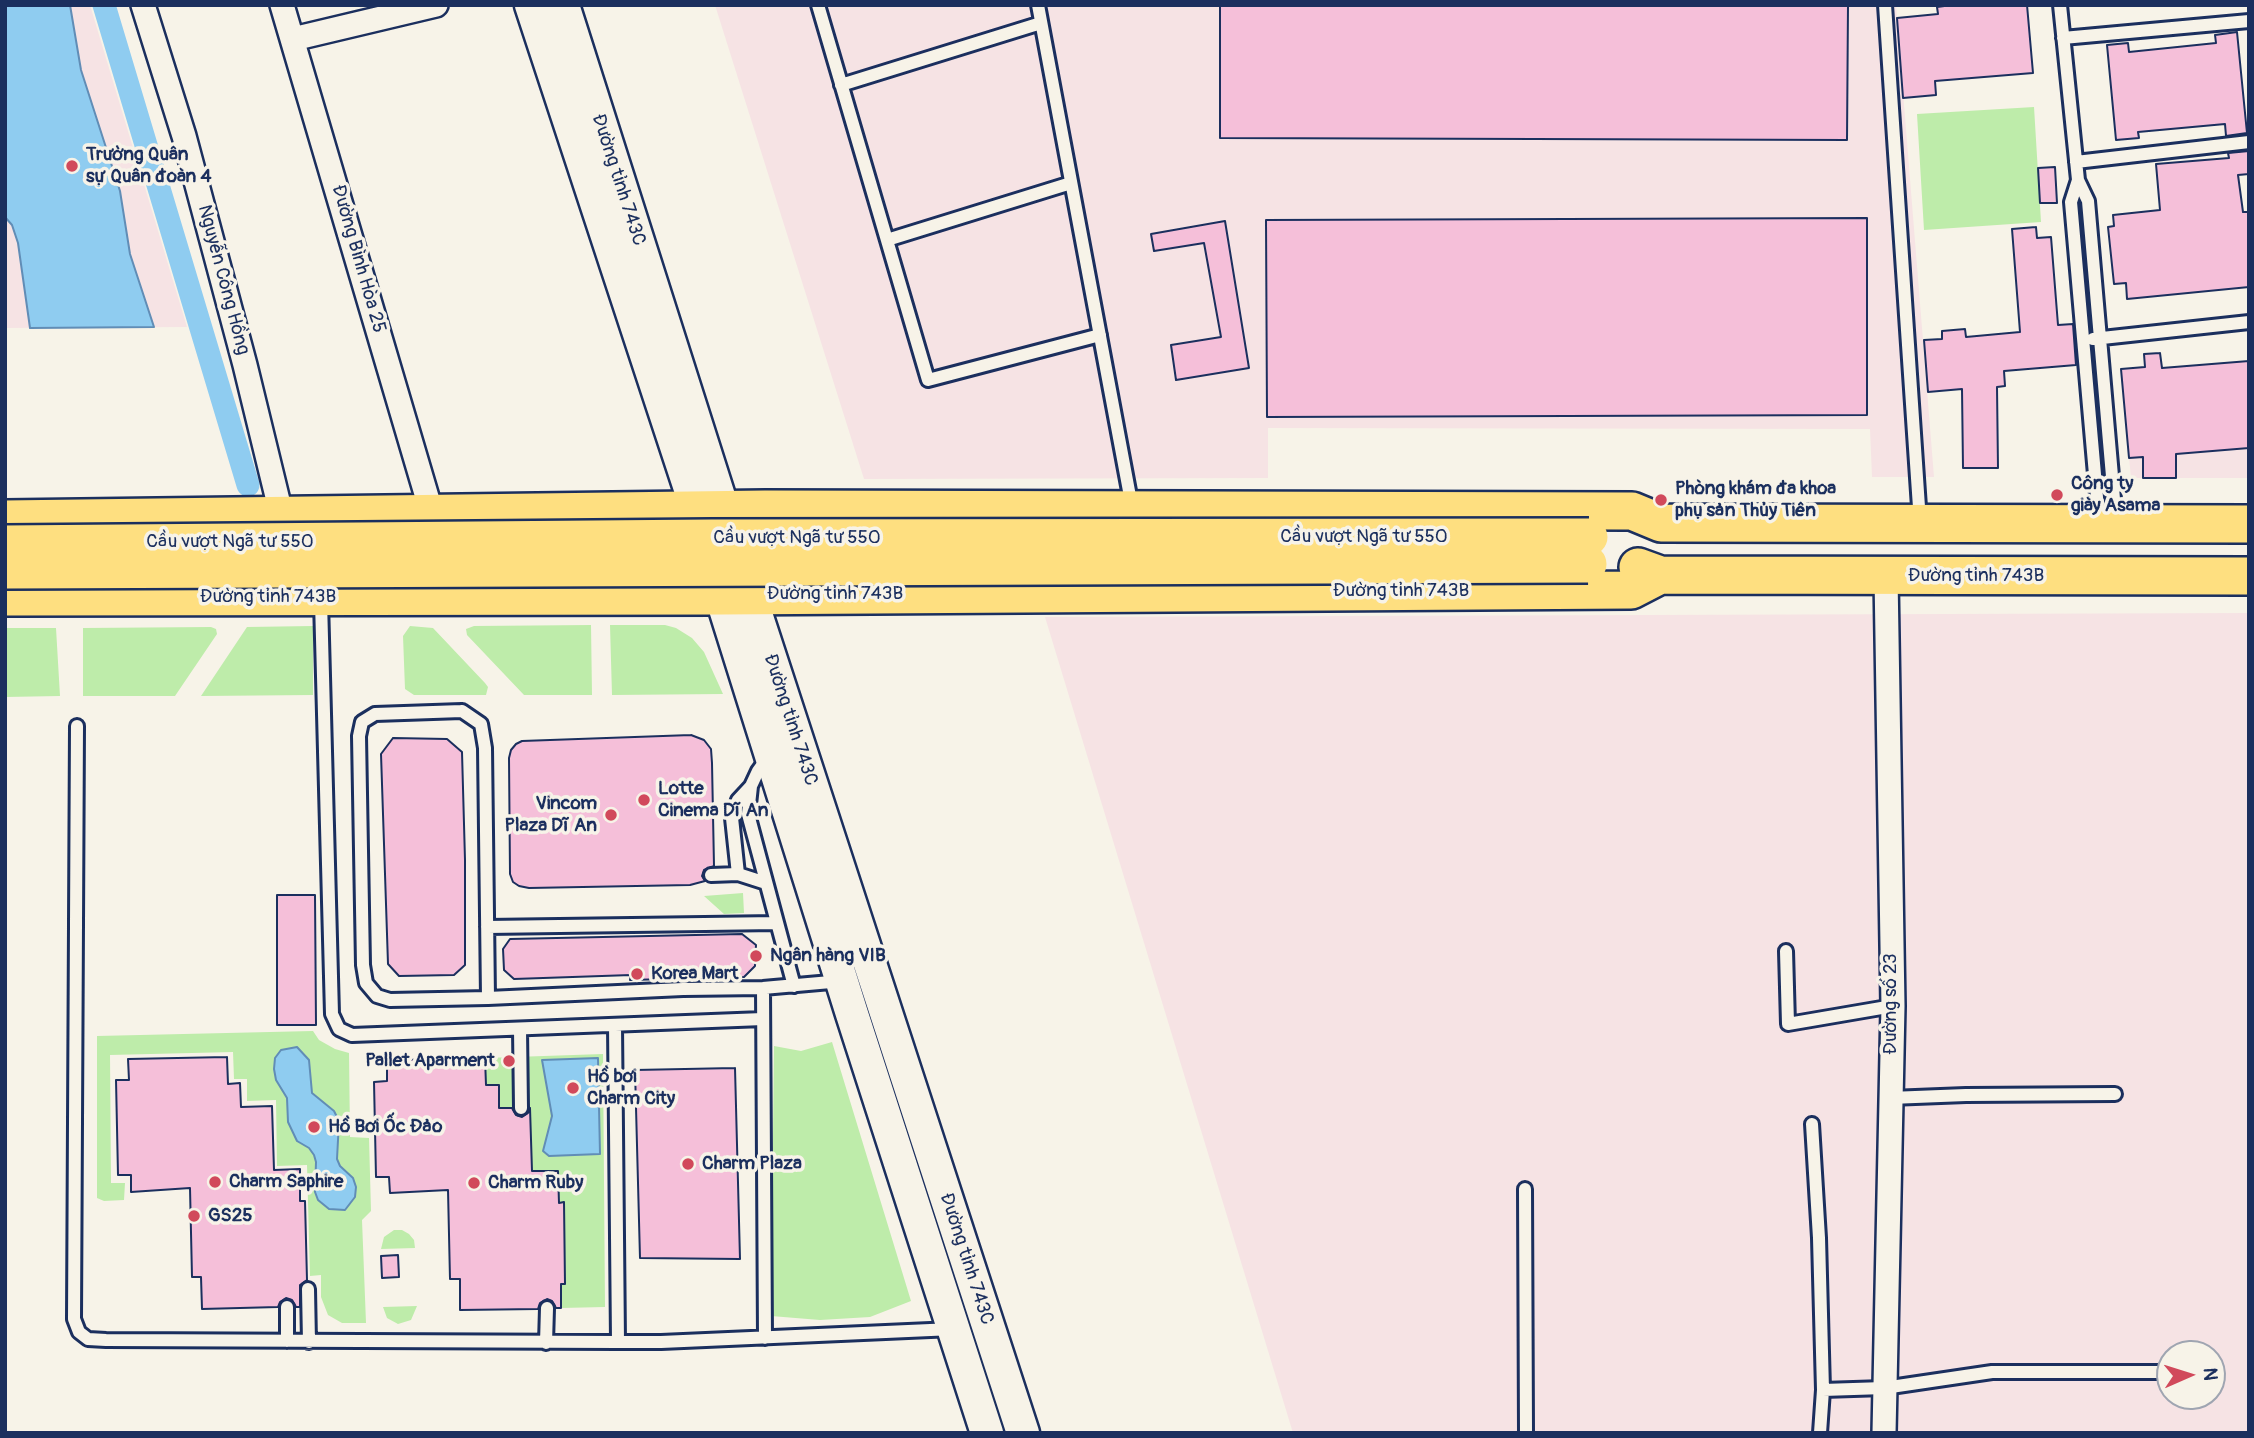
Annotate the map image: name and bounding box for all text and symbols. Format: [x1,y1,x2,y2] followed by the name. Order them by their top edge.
[586,111,650,249] street label: Đường tỉnh 743C
[86,144,211,188] place label: Trường Quân sự Quân đoàn 4
[64,158,80,174] marker: Trường Quân sự Quân đoàn 4
[326,182,390,336] street label: Đường Bình Hòa 25
[192,203,254,357] street label: Nguyễn Công Hồng
[2071,473,2160,517] place label: Công ty giày Asama
[1675,478,1836,522] place label: Phòng khám đa khoa phụ sản Thủy Tiên
[2049,487,2065,503] marker: Công ty giày Asama
[1653,492,1669,508] marker: Phòng khám đa khoa phụ sản Thủy Tiên
[1280,526,1448,548] street label: Cầu vượt Ngã tư 550
[713,527,881,549] street label: Cầu vượt Ngã tư 550
[146,531,314,553] street label: Cầu vượt Ngã tư 550
[1908,565,2044,587] street label: Đường tỉnh 743B
[1333,580,1469,602] street label: Đường tỉnh 743B
[767,583,903,605] street label: Đường tỉnh 743B
[200,586,336,608] street label: Đường tỉnh 743B
[758,651,822,789] street label: Đường tỉnh 743C
[658,778,769,822] place label: Lotte Cinema Dĩ An
[636,792,652,808] marker: Lotte Cinema Dĩ An
[504,793,597,837] place label: Vincom Plaza Dĩ An
[603,807,619,823] marker: Vincom Plaza Dĩ An
[770,945,886,967] place label: Ngân hàng VIB
[748,948,764,964] marker: Ngân hàng VIB
[1880,953,1902,1055] street label: Đường số 23
[651,963,738,985] place label: Korea Mart
[629,966,645,982] marker: Korea Mart
[365,1050,495,1072] place label: Pallet Aparment
[501,1053,517,1069] marker: Pallet Aparment
[587,1066,675,1110] place label: Hồ bơi Charm City
[565,1080,581,1096] marker: Hồ bơi Charm City
[328,1116,443,1138] place label: Hồ Bơi Ốc Đảo
[306,1119,322,1135] marker: Hồ Bơi Ốc Đảo
[702,1153,802,1175] place label: Charm Plaza
[680,1156,696,1172] marker: Charm Plaza
[229,1171,343,1193] place label: Charm Saphire
[488,1172,583,1194] place label: Charm Ruby
[207,1174,223,1190] marker: Charm Saphire
[466,1175,482,1191] marker: Charm Ruby
[934,1190,998,1328] street label: Đường tỉnh 743C
[208,1205,253,1227] place label: GS25
[186,1208,202,1224] marker: GS25
[2156,1340,2226,1410] north arrow
[2198,1367,2222,1381] text: N

